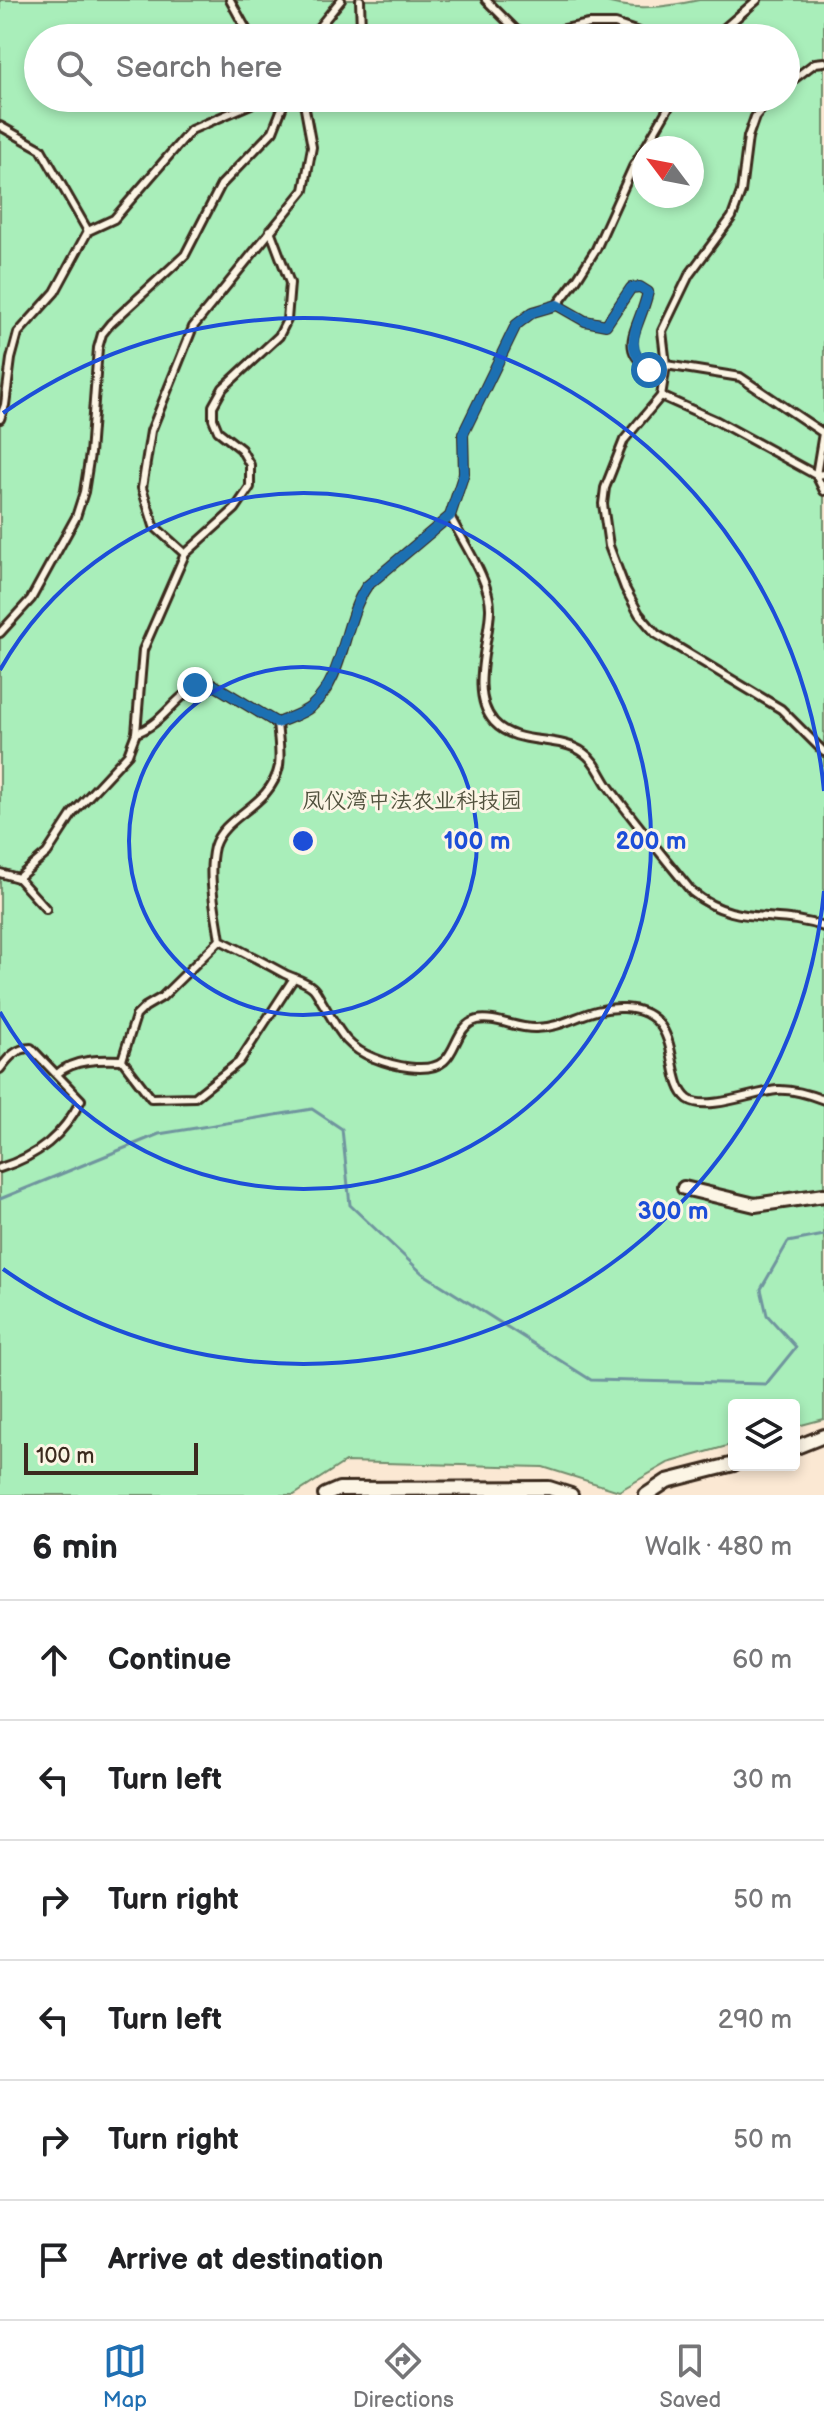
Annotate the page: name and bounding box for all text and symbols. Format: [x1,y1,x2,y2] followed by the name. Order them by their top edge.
[24,24,800,112] search box
[52,46,96,90] icon: search
[116,50,282,86] text: Search here
[632,136,704,208] north arrow
[631,352,667,388] route start
[177,667,213,703] route end
[302,788,522,815] park label: 凤仪湾中法农业科技园
[289,827,317,855] centre of rings
[444,827,510,856] text: 100 m
[616,827,686,856] text: 200 m
[638,1197,708,1226] text: 300 m
[728,1399,800,1471] map controls
[728,1399,800,1471] button: layers
[24,1439,198,1475] scale bar
[36,1443,95,1470] text: 100 m
[32,1527,118,1568] text: 6 min
[645,1532,792,1563] text: Walk · 480 m
[32,1638,76,1682] icon: ahead
[108,1642,231,1678] text: Continue
[732,1645,792,1676] text: 60 m
[32,1758,76,1802] icon: left
[108,1762,222,1798] text: Turn left
[732,1765,792,1796] text: 30 m
[32,1878,76,1922] icon: right
[108,1882,239,1918] text: Turn right
[733,1885,792,1916] text: 50 m
[32,1998,76,2042] icon: left
[108,2002,222,2038] text: Turn left
[718,2005,792,2036] text: 290 m
[32,2118,76,2162] icon: right
[108,2122,239,2158] text: Turn right
[733,2125,792,2156] text: 50 m
[32,2238,76,2282] icon: arrive
[108,2242,384,2278] text: Arrive at destination
[103,2339,147,2414] tab: Map
[353,2339,454,2414] tab: Directions
[659,2339,721,2414] tab: Saved

